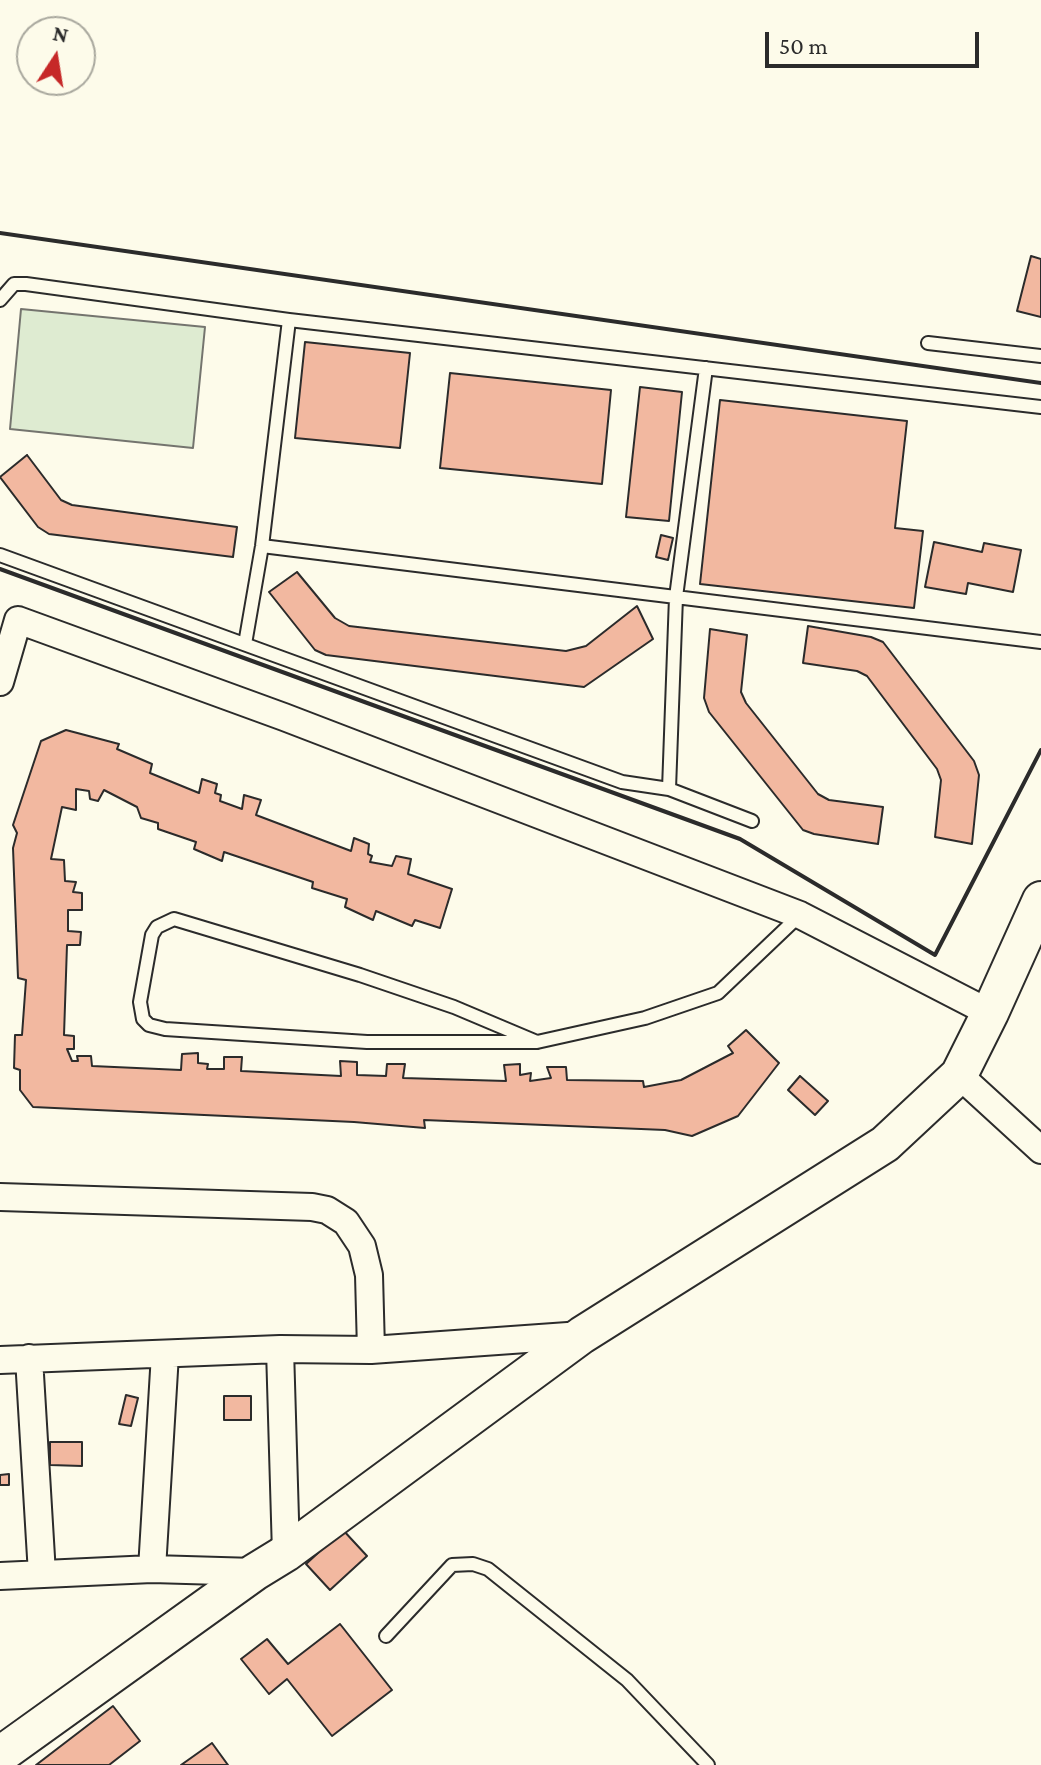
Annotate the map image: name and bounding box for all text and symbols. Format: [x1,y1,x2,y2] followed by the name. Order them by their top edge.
[16,16,96,96] north arrow
[769,16,983,66] scale bar
[51,20,71,48] text: N
[779,32,828,59] text: 50 m

